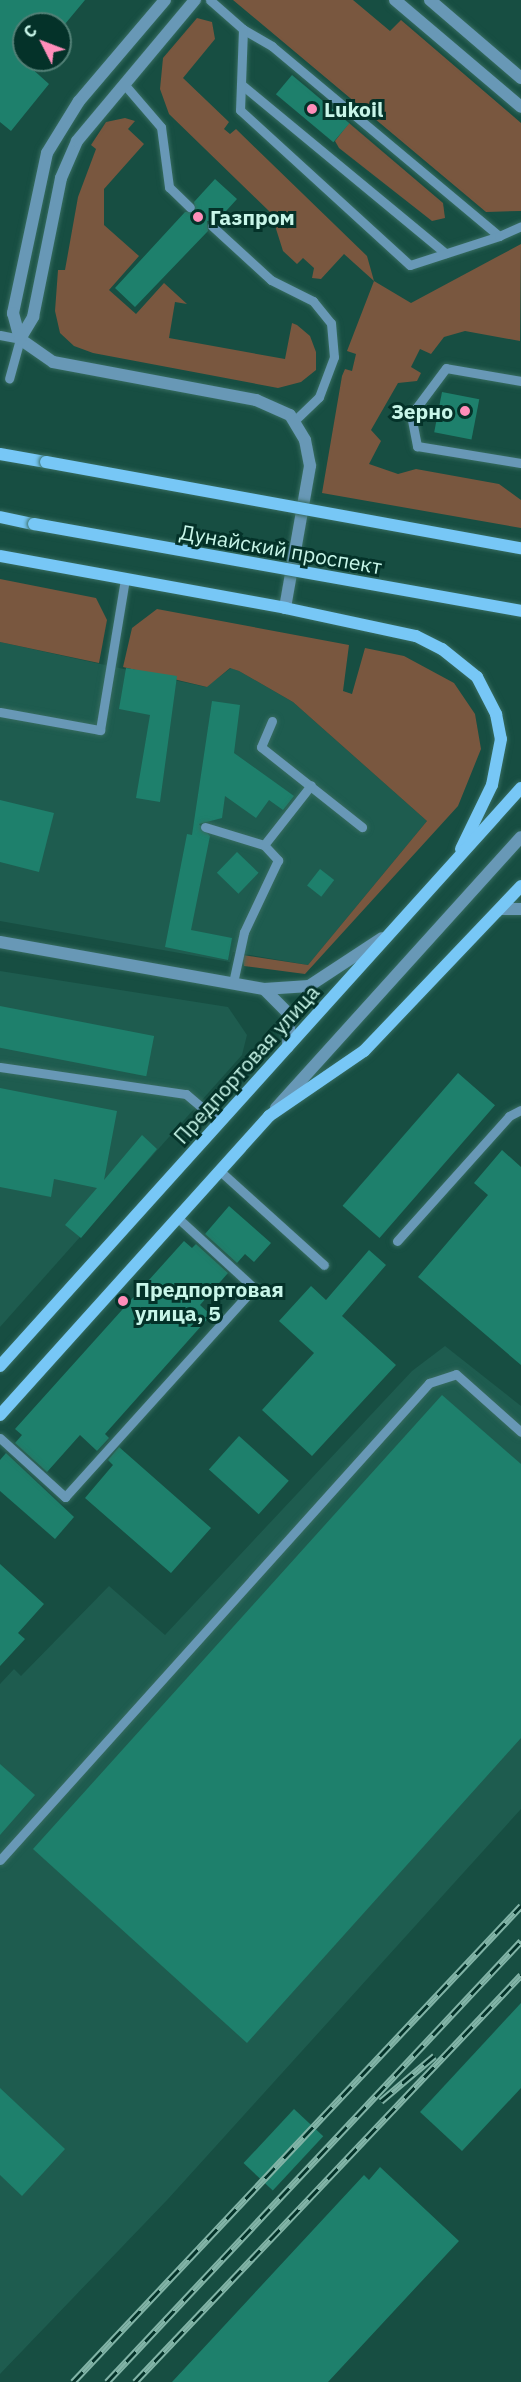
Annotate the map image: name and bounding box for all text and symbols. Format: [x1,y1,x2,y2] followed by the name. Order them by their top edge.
[12,12,72,72] north arrow
[19,21,41,42] text: С
[324,96,383,122] place label: Lukoil
[305,102,319,116] marker: Lukoil
[210,204,295,230] place label: Газпром
[191,210,205,224] marker: Газпром
[391,398,453,424] place label: Зерно
[458,404,472,418] marker: Зерно
[178,519,384,579] street label: Дунайский проспект
[168,979,324,1149] street label: Предпортовая улица
[135,1276,284,1326] place label: Предпортовая улица, 5
[116,1294,130,1308] marker: Предпортовая улица, 5

